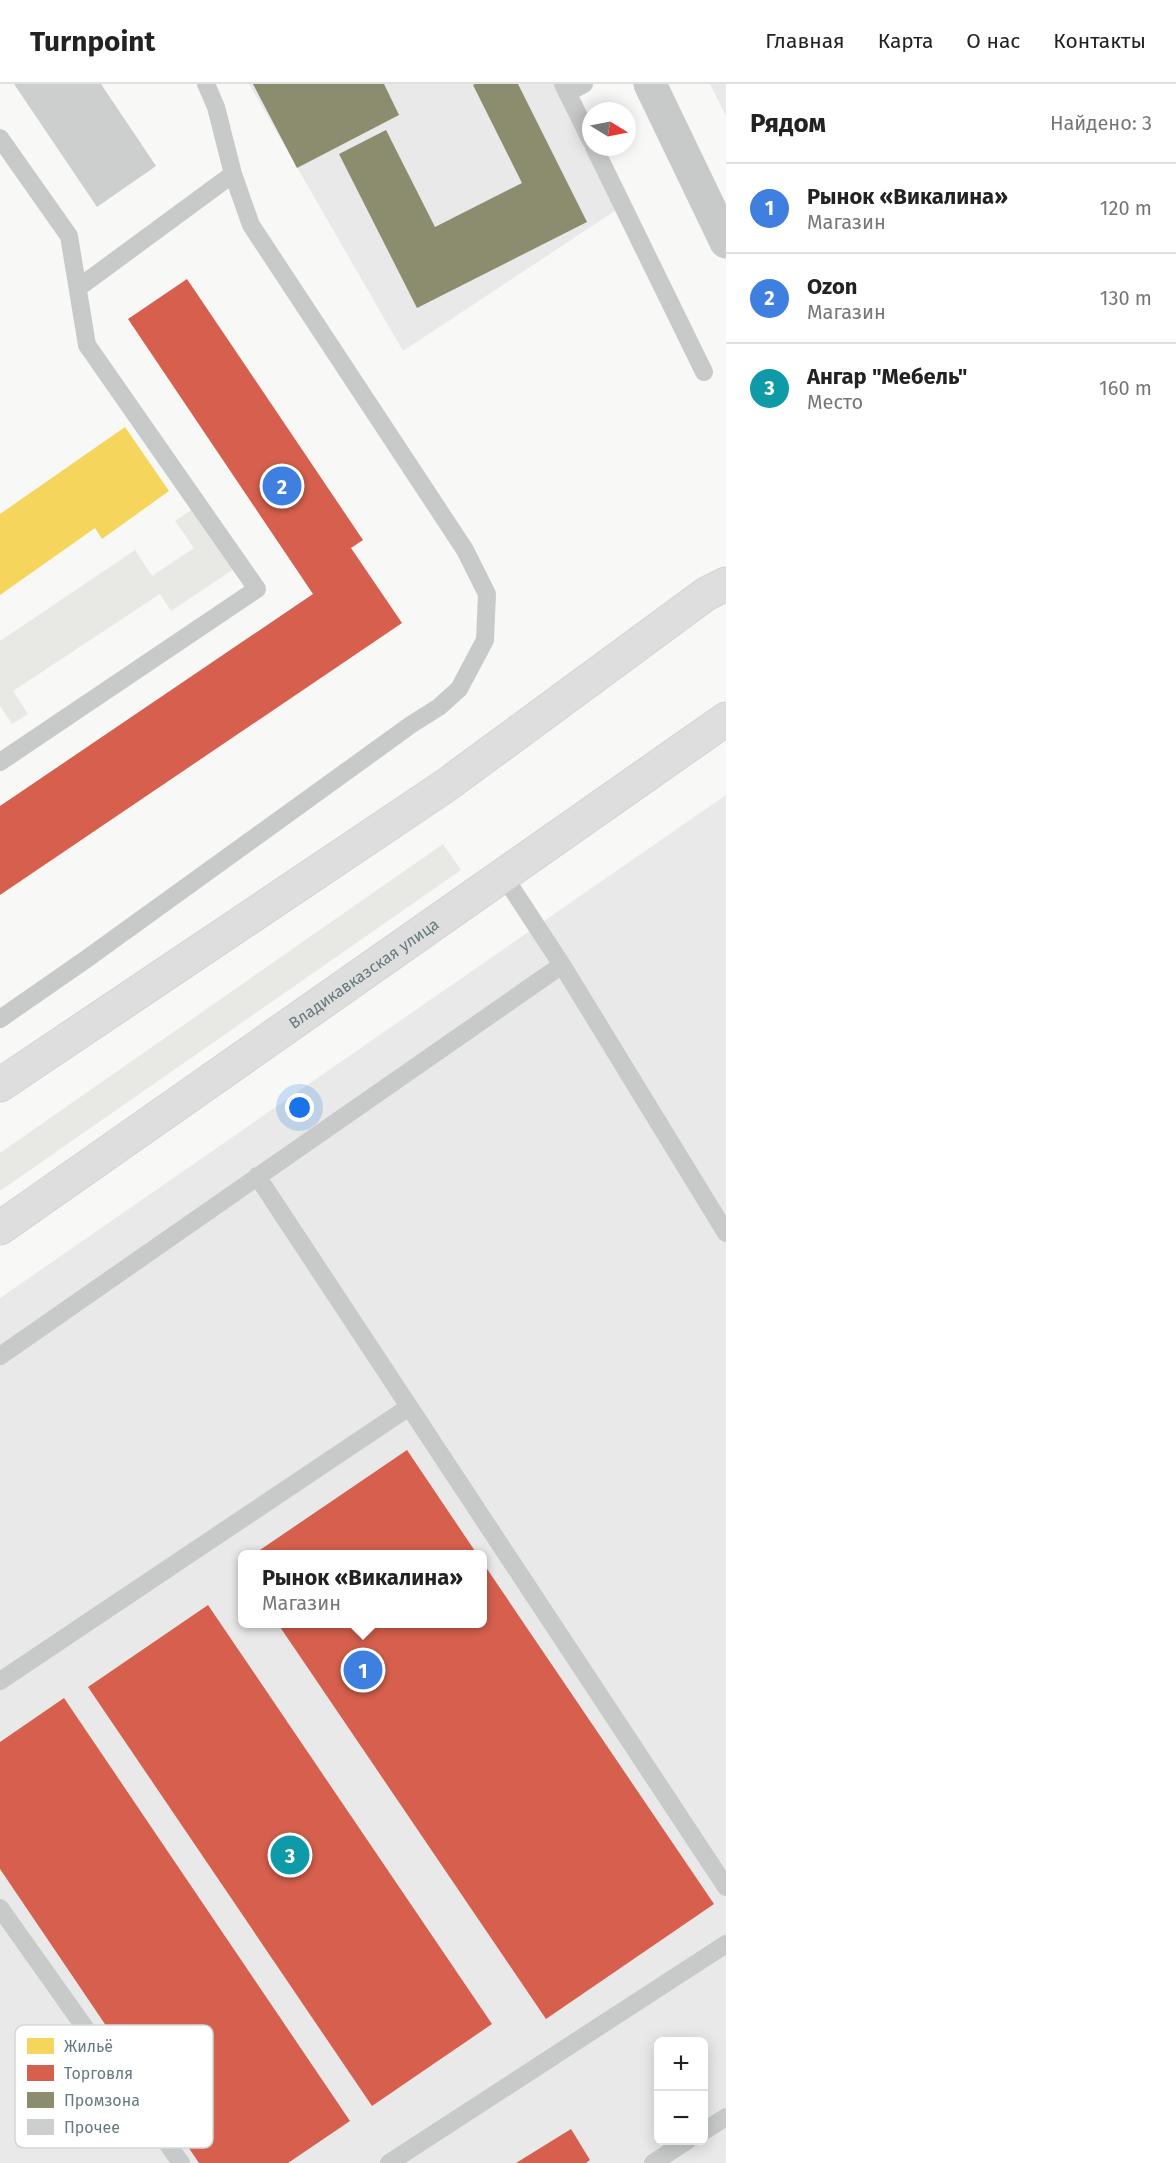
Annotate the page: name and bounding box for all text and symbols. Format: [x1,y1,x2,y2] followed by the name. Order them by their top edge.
[30,25,155,58] text: Turnpoint
[765,28,845,54] text: Главная
[878,28,933,54] text: Карта
[966,28,1020,54] text: О нас
[1053,28,1146,54] text: Контакты
[582,102,636,156] north arrow
[750,108,826,139] text: Рядом
[1050,111,1152,135] text: Найдено: 3
[807,183,1008,210] text: Рынок «Викалина»
[765,196,774,220] text: 1
[1100,196,1152,220] text: 120 m
[807,210,886,234] text: Магазин
[807,273,857,300] text: Ozon
[764,286,775,310] text: 2
[1100,286,1152,310] text: 130 m
[807,300,886,324] text: Магазин
[807,363,967,390] text: Ангар "Мебель"
[764,376,775,400] text: 3
[1099,376,1152,400] text: 160 m
[807,390,863,414] text: Место
[262,464,302,508] pin: 2
[285,914,443,1033] street label: Владикавказская улица
[285,1093,314,1122] your location
[238,1550,487,1628] popup
[262,1564,463,1591] text: Рынок «Викалина»
[262,1591,341,1615] text: Магазин
[344,1648,382,1692] pin: 1
[270,1832,310,1878] pin: 3
[15,2025,213,2148] legend
[64,2037,113,2056] text: Жильё
[654,2037,708,2145] map controls
[654,2037,708,2091] button: +
[64,2064,133,2083] text: Торговля
[64,2091,140,2110] text: Промзона
[654,2091,708,2145] button: −
[64,2118,120,2137] text: Прочее

